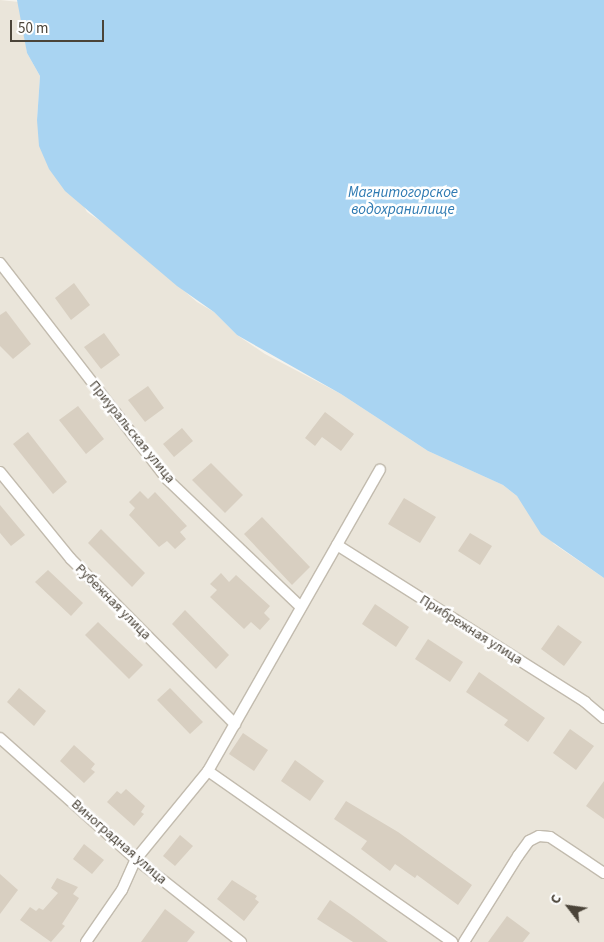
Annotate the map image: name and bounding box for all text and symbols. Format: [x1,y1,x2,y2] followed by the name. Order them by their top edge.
[12,10,106,42] scale bar
[18,18,48,39] text: 50 m
[348,183,458,218] water label: Магнитогорское водохранилище
[85,377,179,487] street label: Приуральская улица
[72,561,154,643] street label: Рубежная улица
[416,592,526,668] street label: Прибрежная улица
[68,796,170,888] street label: Виноградная улица
[544,882,594,932] north arrow
[545,891,567,908] text: С

